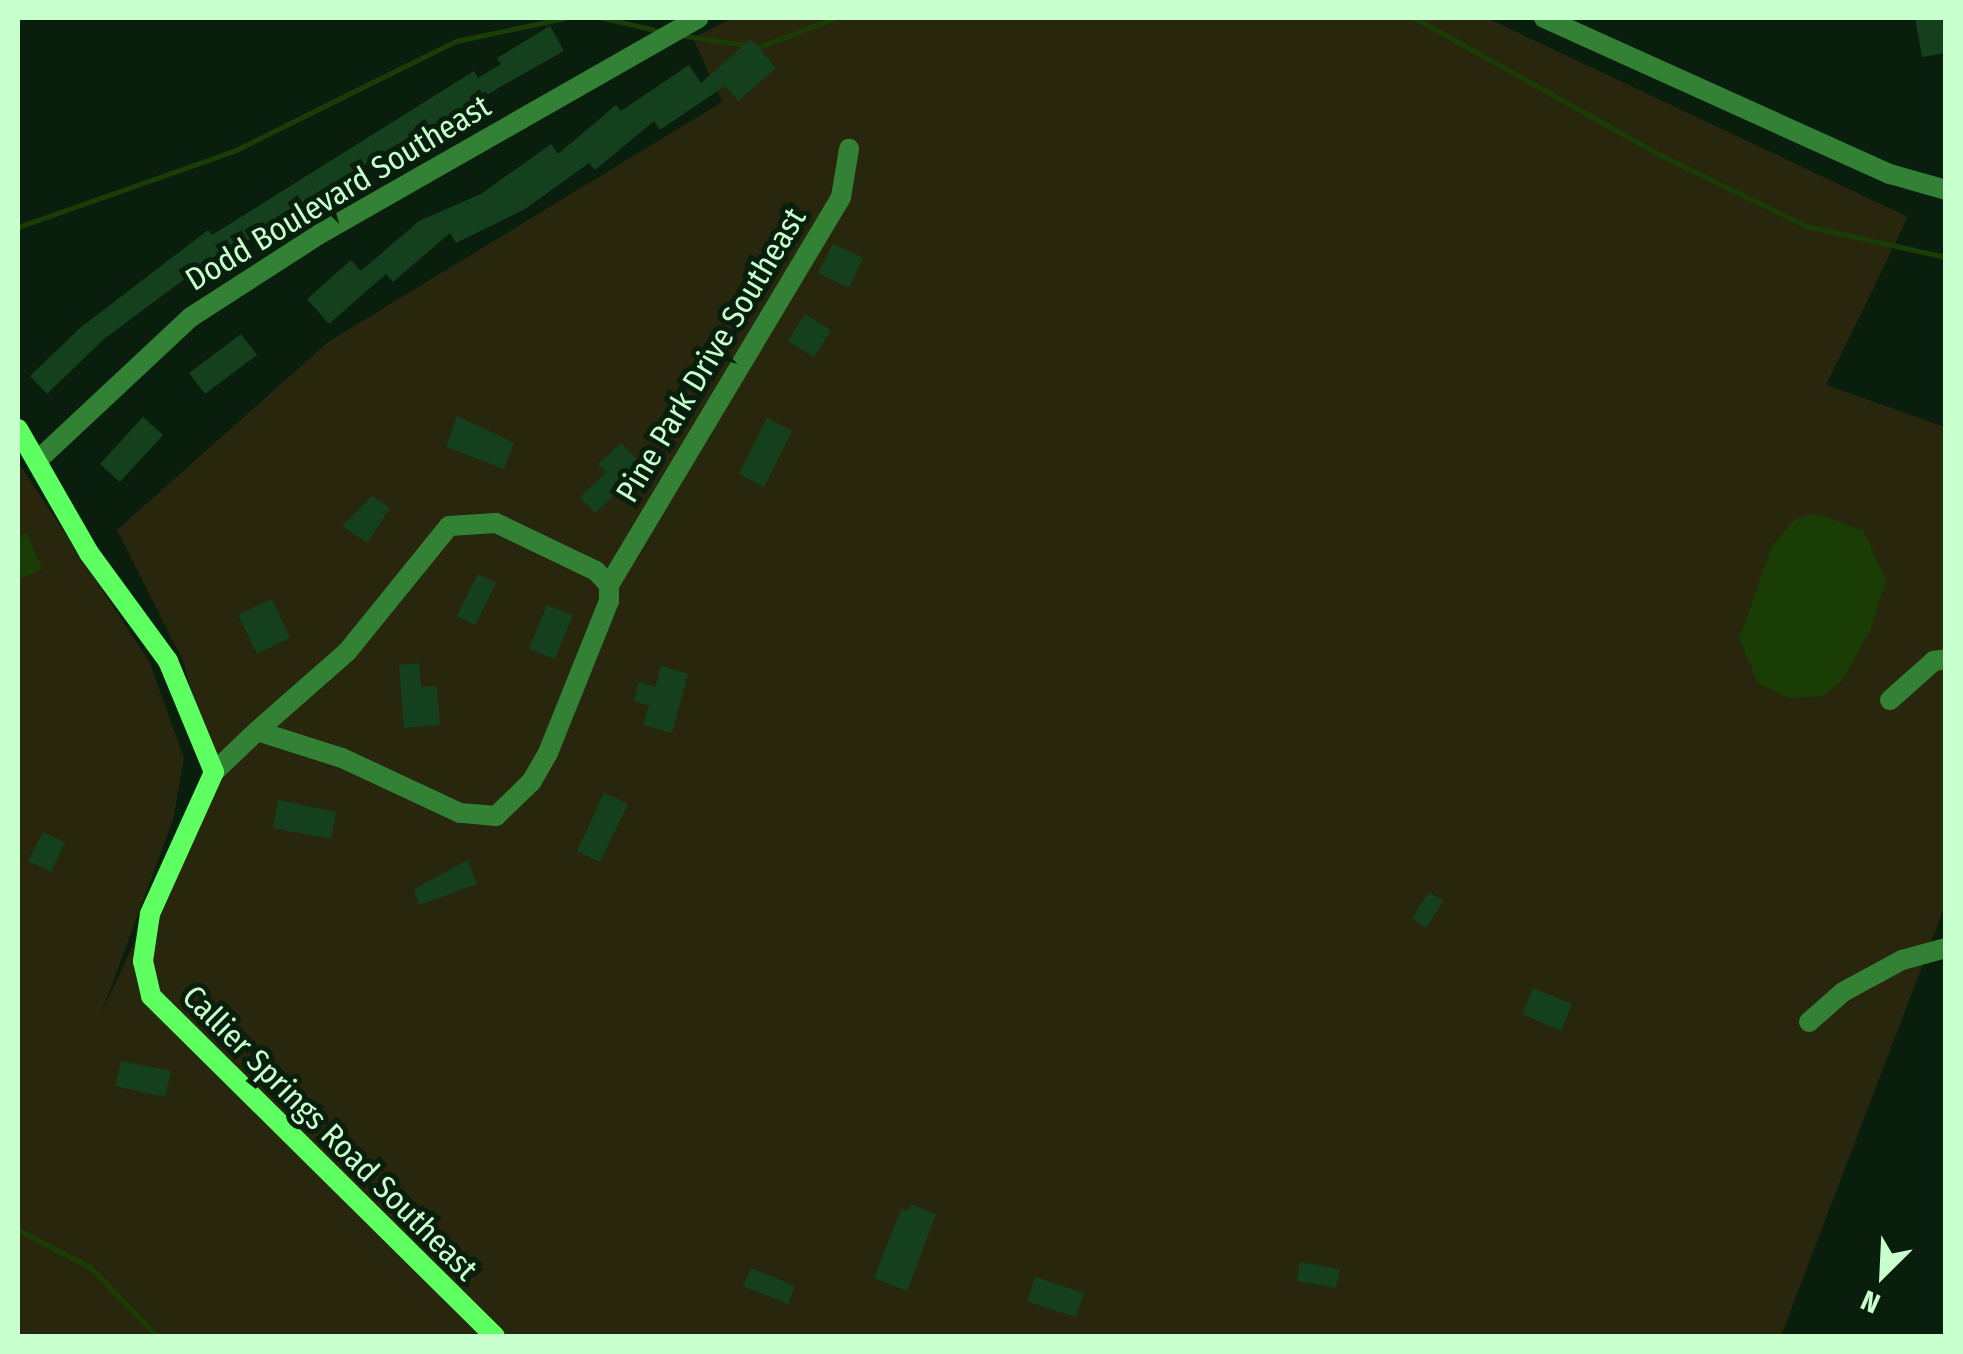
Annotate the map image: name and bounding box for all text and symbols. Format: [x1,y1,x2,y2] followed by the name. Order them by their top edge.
[179,87,497,299] street label: Dodd Boulevard Southeast
[608,201,814,509] street label: Pine Park Drive Southeast
[174,977,486,1289] street label: Callier Springs Road Southeast
[1833,1224,1933,1324] north arrow
[1856,1283,1885,1320] text: N

